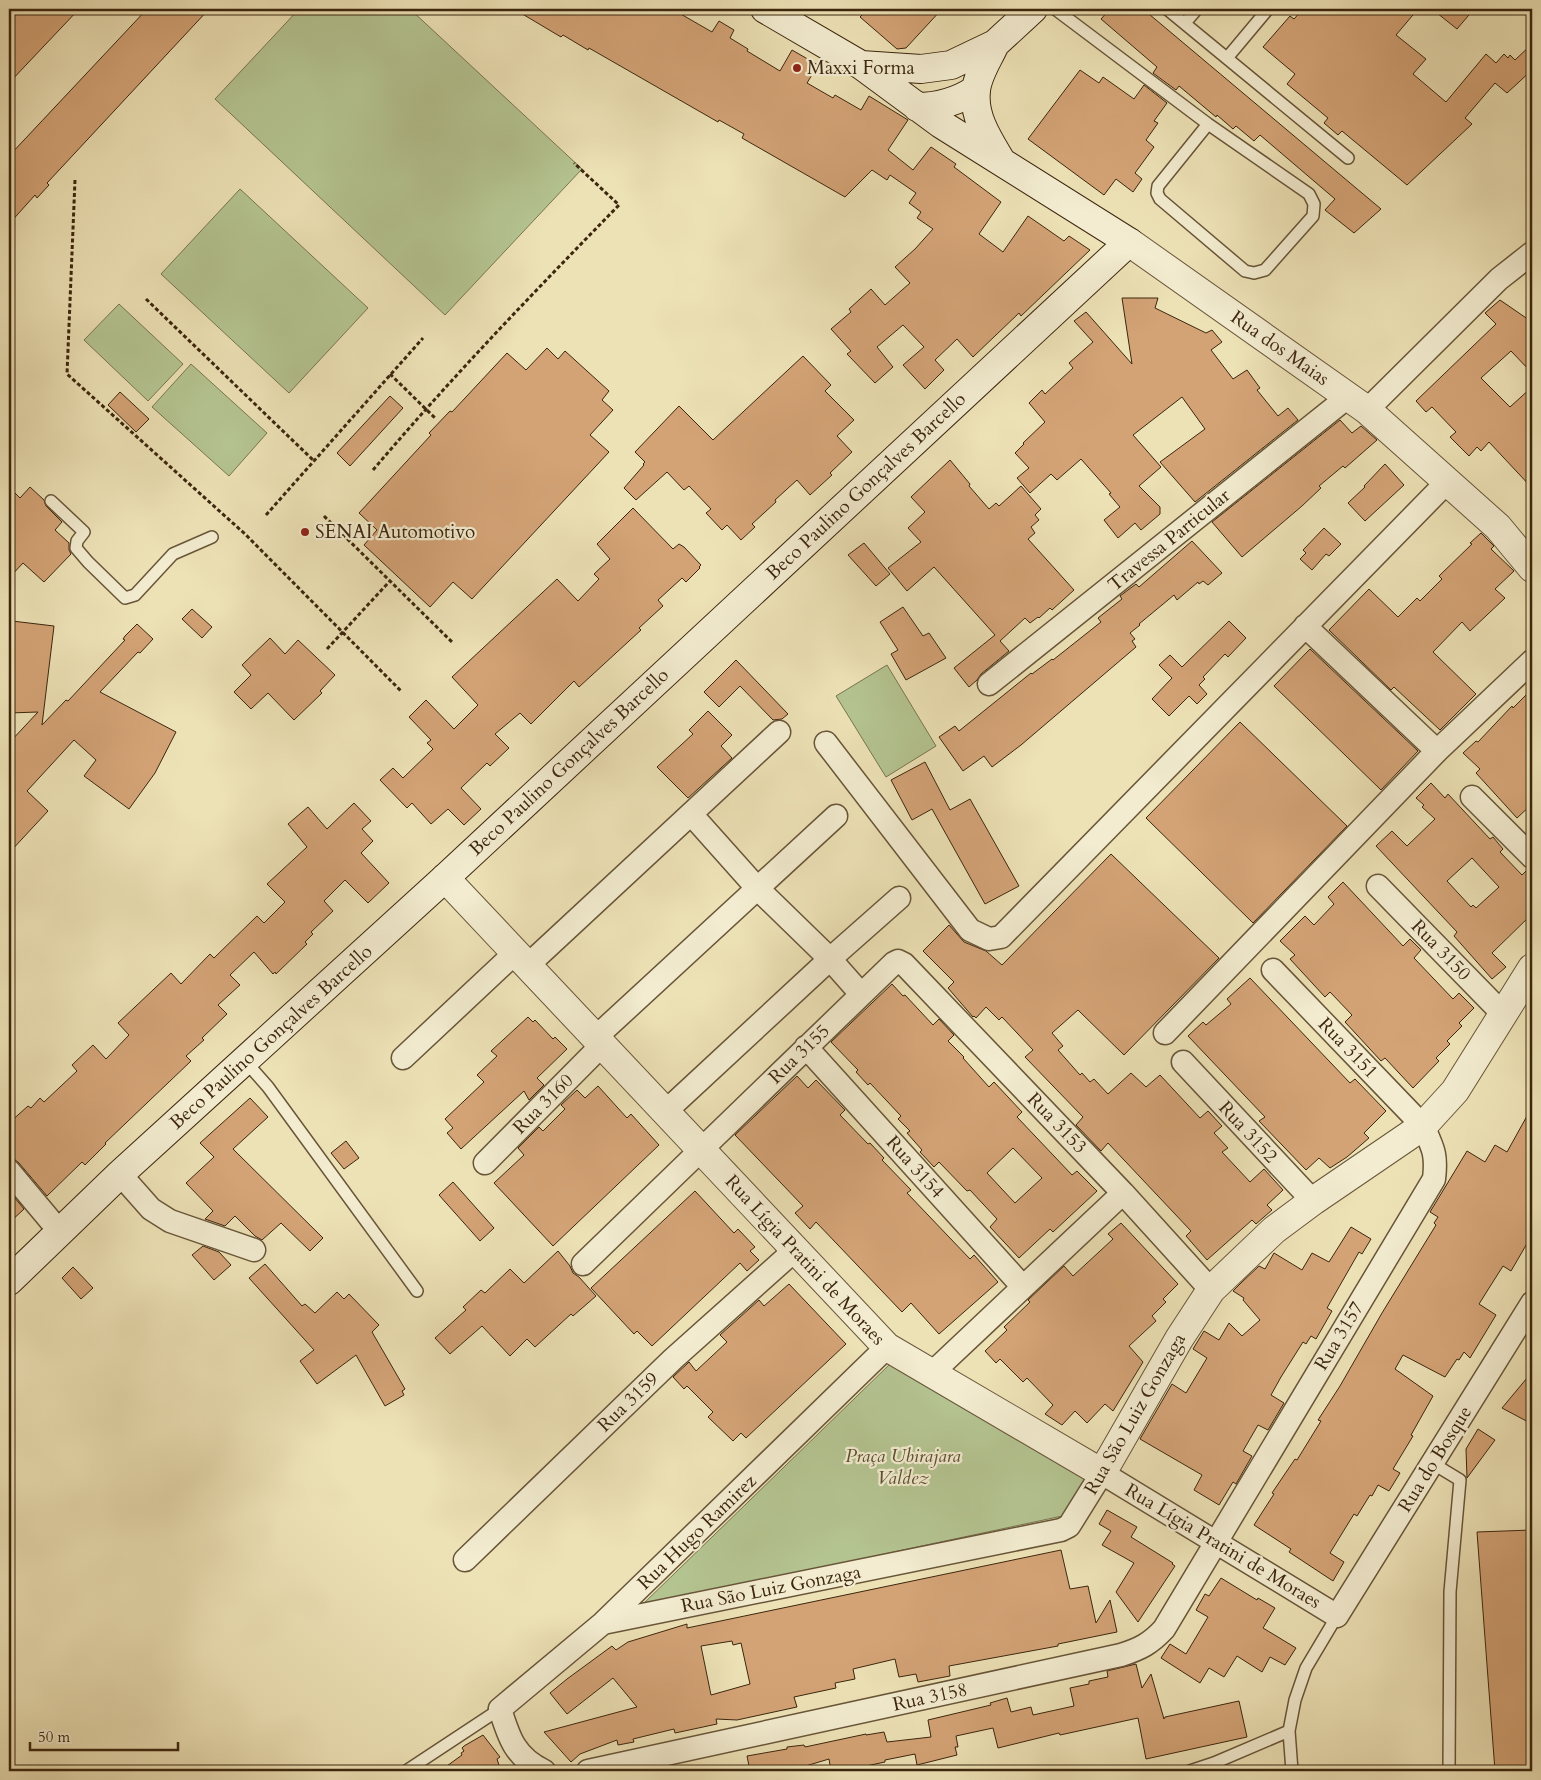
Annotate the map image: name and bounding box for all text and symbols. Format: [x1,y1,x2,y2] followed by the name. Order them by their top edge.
[807,55,915,81] place label: Maxxi Forma
[791,62,803,74] marker: Maxxi Forma
[1226,304,1334,392] street label: Rua dos Maias
[760,386,972,586] street label: Beco Paulino Gonçalves Barcello
[1102,483,1236,597] street label: Travessa Particular
[315,519,475,545] place label: SENAI Automotivo
[299,526,311,538] marker: SENAI Automotivo
[463,662,675,862] street label: Beco Paulino Gonçalves Barcello
[1405,914,1477,986] street label: Rua 3150
[164,939,378,1135] street label: Beco Paulino Gonçalves Barcello
[1312,1012,1384,1084] street label: Rua 3151
[763,1018,835,1090] street label: Rua 3155
[507,1068,579,1140] street label: Rua 3160
[1021,1087,1093,1159] street label: Rua 3153
[1213,1095,1284,1169] street label: Rua 3152
[880,1130,950,1204] street label: Rua 3154
[719,1169,891,1351] street label: Rua Lígia Pratini de Moraes
[1308,1297,1370,1375] street label: Rua 3157
[1078,1328,1192,1500] street label: Rua São Luiz Gonzaga
[592,1366,664,1438] street label: Rua 3159
[1392,1401,1478,1517] street label: Rua do Bosque
[845,1443,961,1491] park label: Praça Ubirajara Valdez
[632,1468,763,1596] street label: Rua Hugo Ramirez
[1120,1477,1326,1615] street label: Rua Lígia Pratini de Moraes
[679,1559,863,1619] street label: Rua São Luiz Gonzaga
[890,1676,970,1718] street label: Rua 3158
[30,1720,178,1752] scale bar
[38,1727,70,1747] text: 50 m

